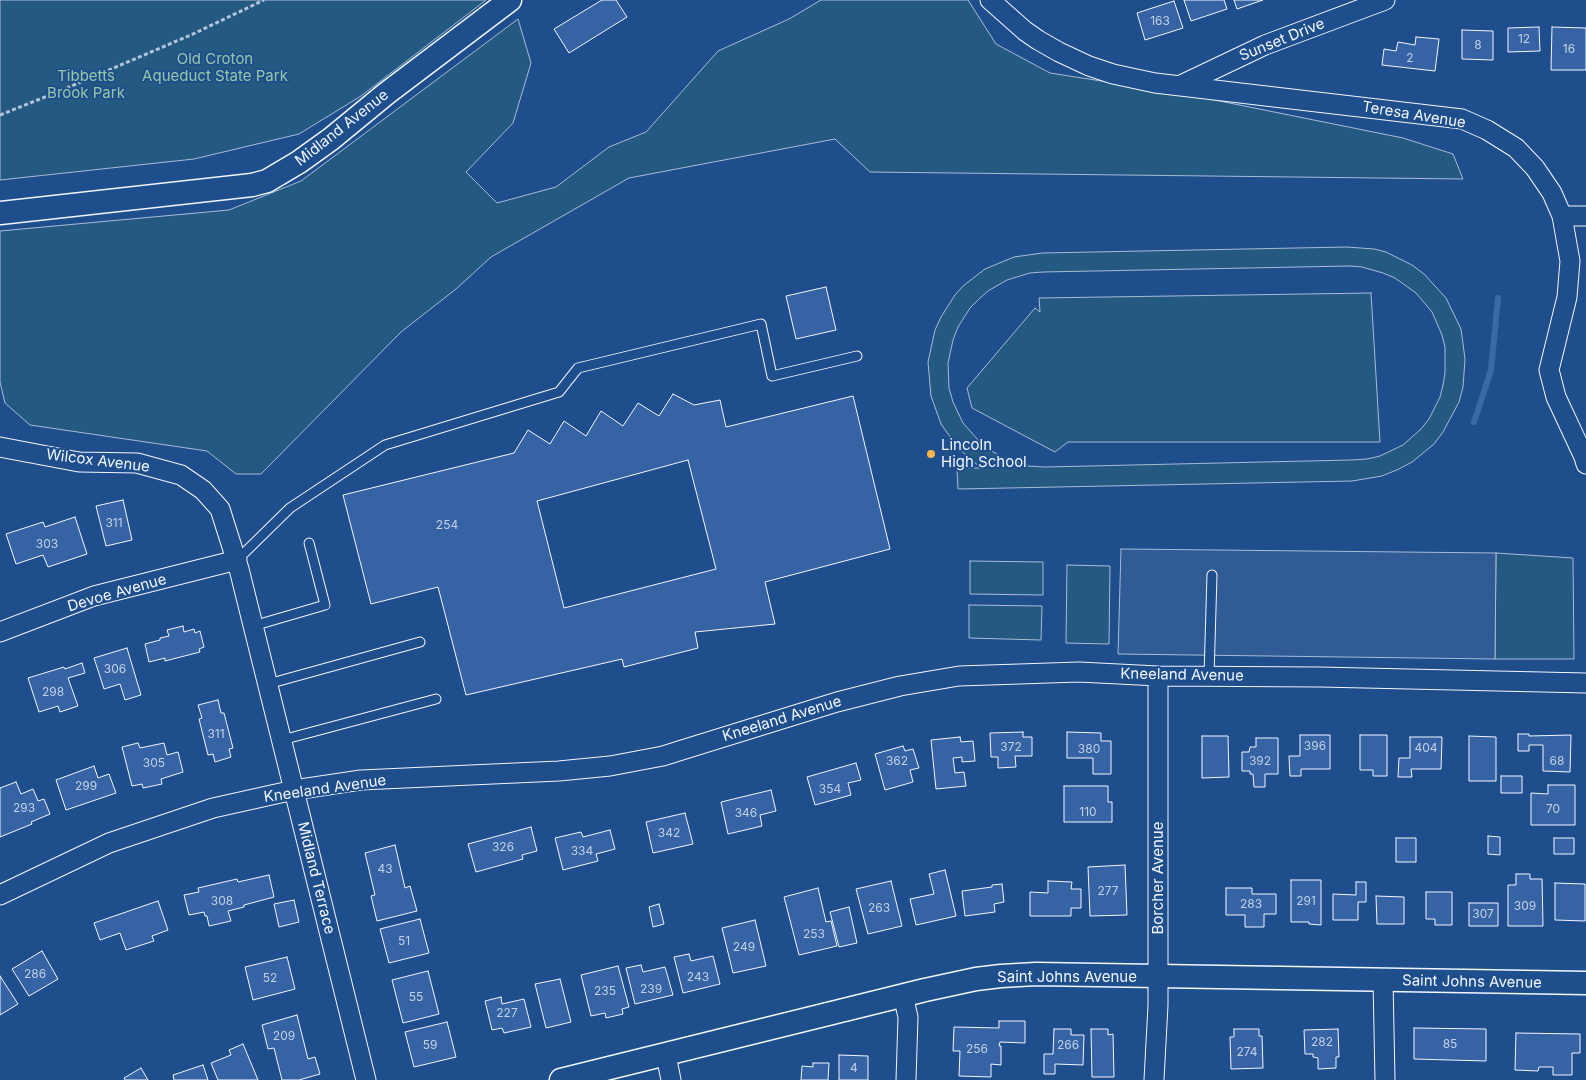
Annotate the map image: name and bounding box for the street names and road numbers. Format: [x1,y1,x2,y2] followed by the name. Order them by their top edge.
[1237,15,1327,65] street label: Sunset Drive
[292,86,392,170] street label: Midland Avenue
[1361,98,1467,132] street label: Teresa Avenue
[45,446,151,476] street label: Wilcox Avenue
[65,570,169,616] street label: Devoe Avenue
[1120,665,1244,685] street label: Kneeland Avenue
[720,692,844,746] street label: Kneeland Avenue
[263,771,387,807] street label: Kneeland Avenue
[293,820,339,936] street label: Midland Terrace
[1149,822,1167,934] street label: Borcher Avenue
[997,968,1137,986] street label: Saint Johns Avenue
[1402,972,1542,992] street label: Saint Johns Avenue

